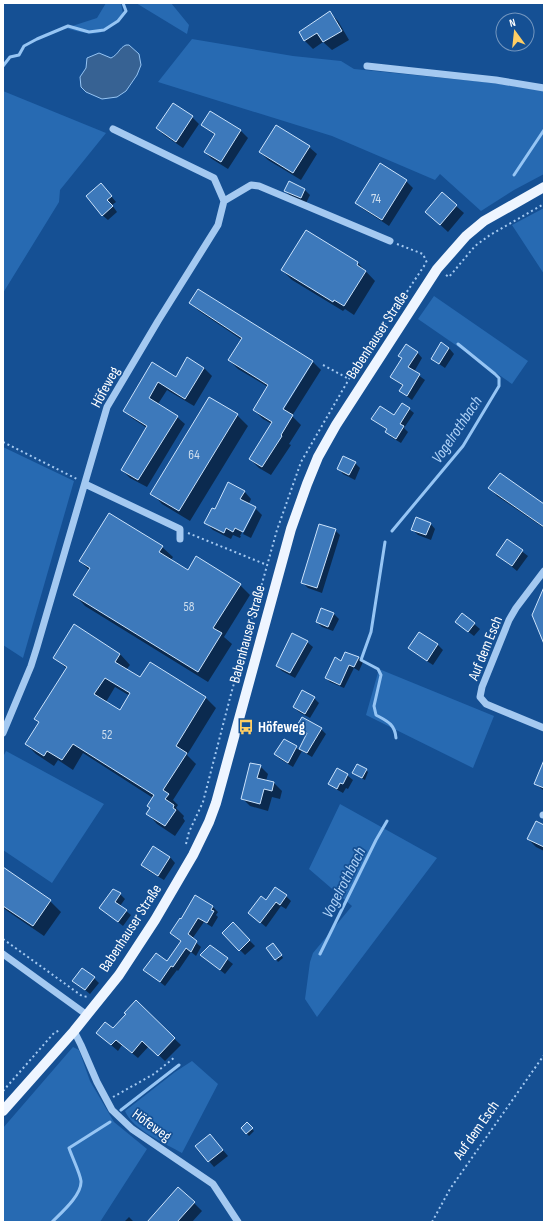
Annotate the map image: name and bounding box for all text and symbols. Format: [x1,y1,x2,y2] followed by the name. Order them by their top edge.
[495,12,535,52] north arrow
[508,16,517,30] text: N
[371,191,382,207] house number: 74
[342,288,413,383] street label: Babenhauser Straße
[87,363,124,411] street label: Höfeweg
[428,392,487,467] water label: Vogelrothbach
[188,447,200,463] house number: 64
[225,583,270,685] street label: Babenhauser Straße
[184,599,195,615] house number: 58
[464,613,507,684] street label: Auf dem Esch
[237,718,255,736] bus stop icon: Höfeweg
[258,718,306,737] place label: Höfeweg
[102,727,112,743] house number: 52
[318,844,370,921] water label: Vogelrothbach
[95,881,166,976] street label: Babenhauser Straße
[449,1097,504,1164] street label: Auf dem Esch
[128,1105,175,1146] street label: Höfeweg

